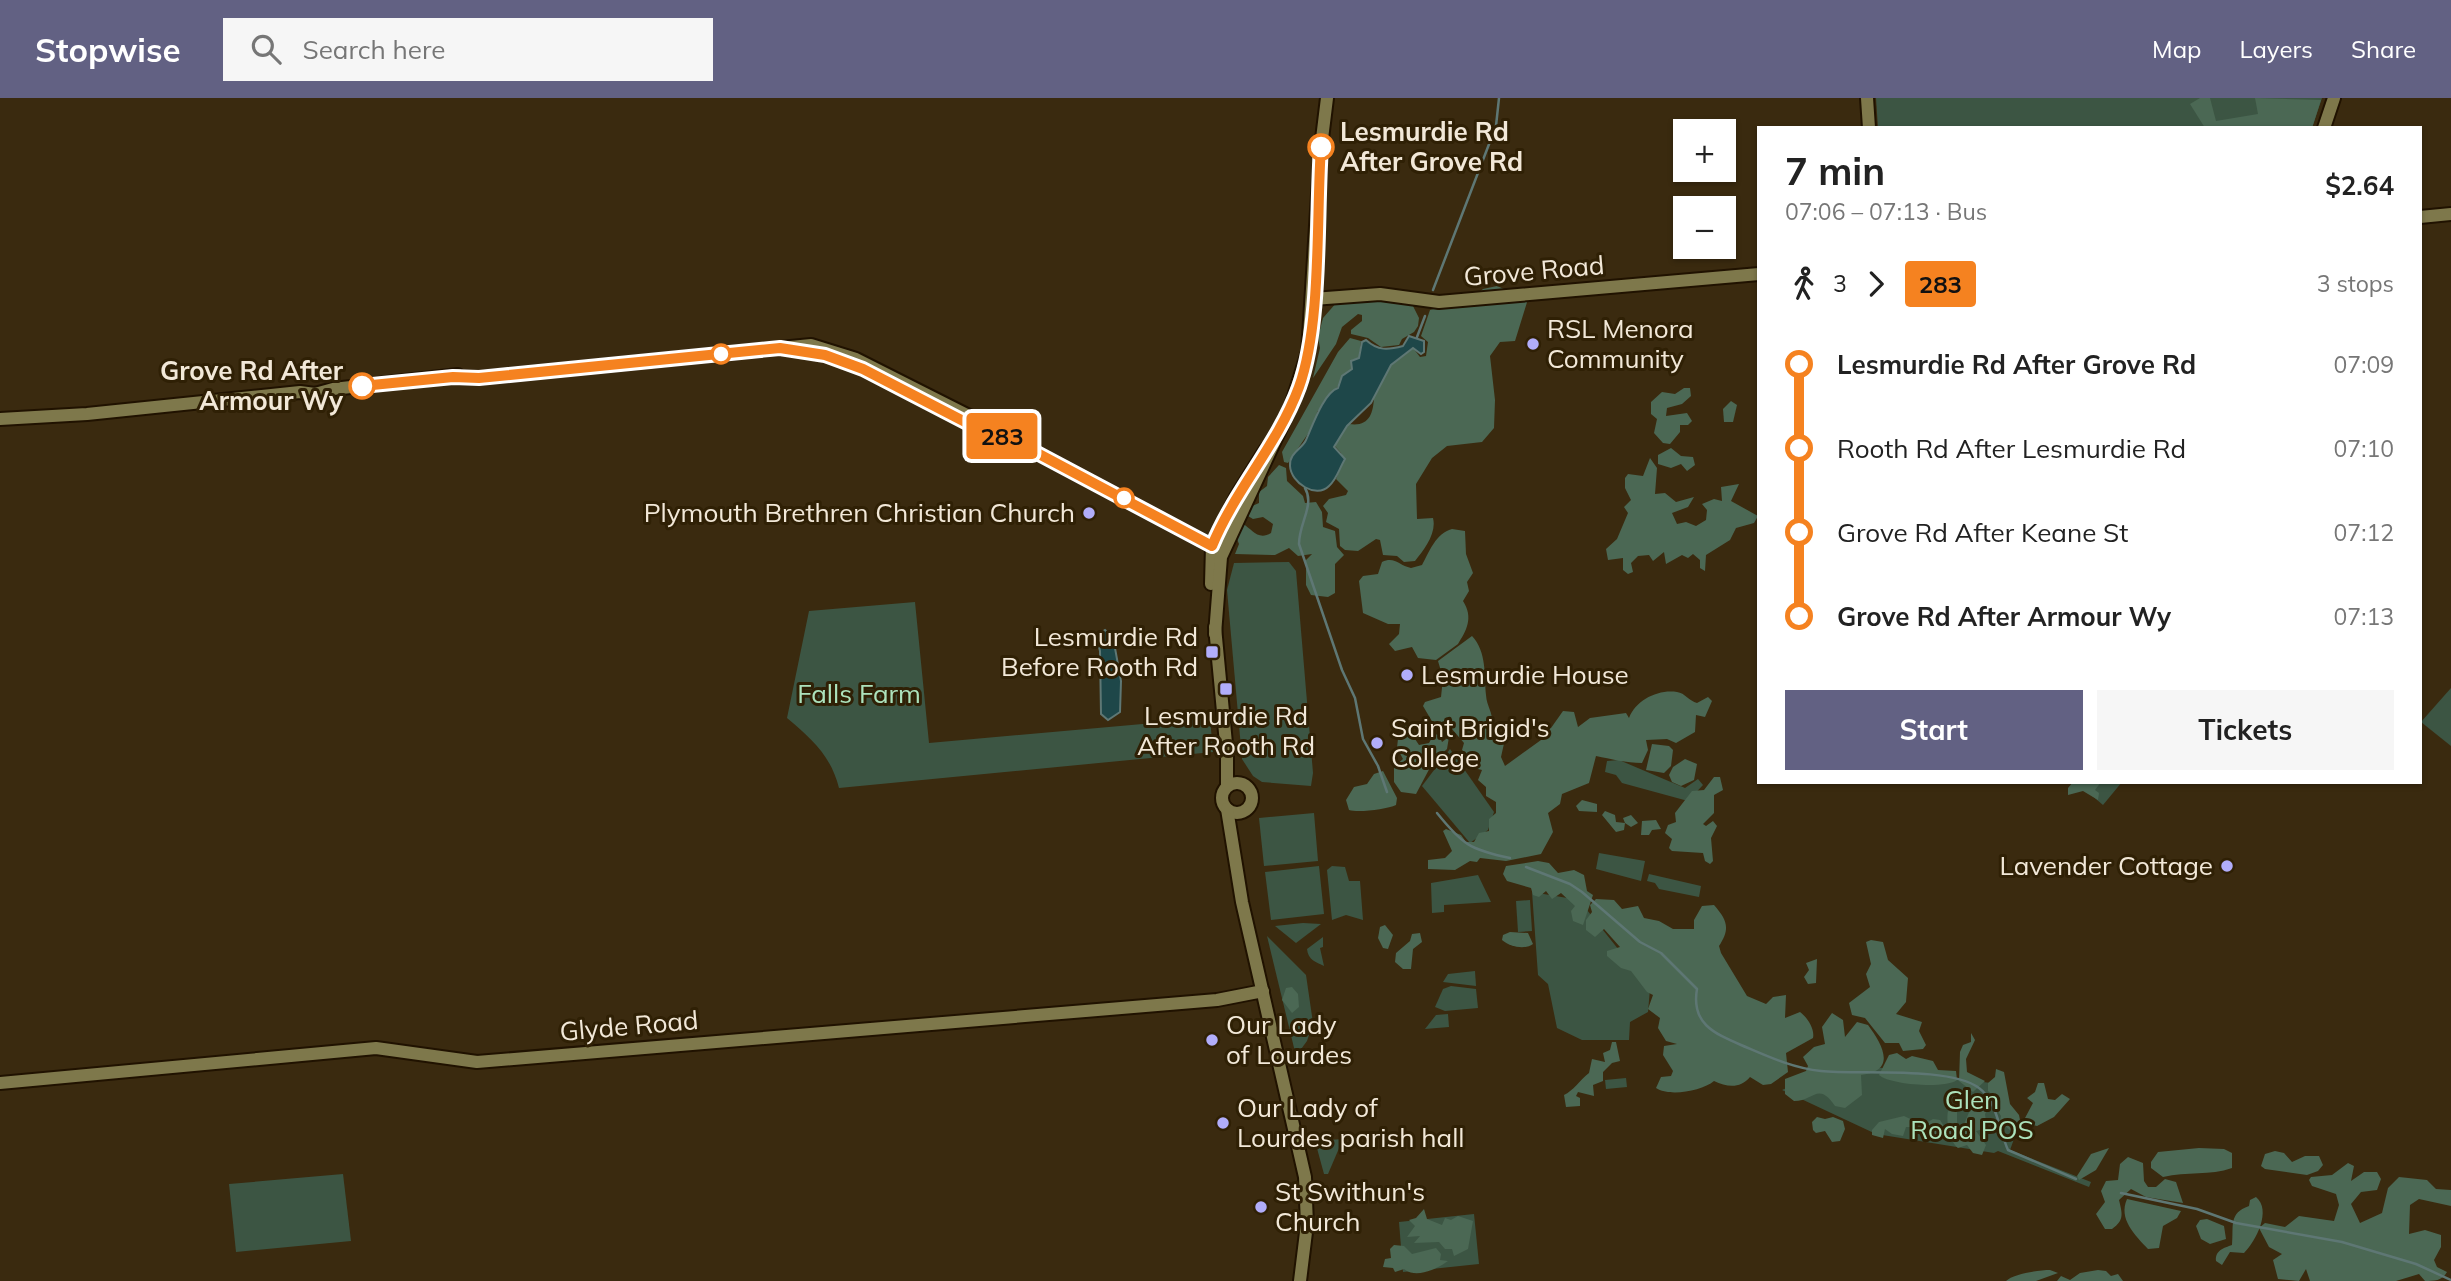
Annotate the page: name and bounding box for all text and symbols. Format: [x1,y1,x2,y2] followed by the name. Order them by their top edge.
[223,18,713,81] search box
[35,29,181,70] text: Stopwise
[247,30,285,68] icon: search
[303,33,445,66] text: Search here
[2152,34,2201,64] text: Map
[2239,34,2313,64] text: Layers
[2351,34,2416,64] text: Share
[1340,115,1523,178] place label: Lesmurdie Rd After Grove Rd
[1673,119,1736,259] map controls
[1673,119,1736,182] button: +
[1308,134,1334,160] marker: Lesmurdie Rd After Grove Rd
[1785,147,1885,195] text: 7 min
[2325,169,2394,202] text: $2.64
[1673,196,1736,259] button: −
[1785,197,1987,226] text: 07:06 – 07:13 · Bus
[1462,248,1606,293] street label: Grove Road
[1785,265,1823,303] icon: walk
[1857,265,1895,303] icon: forward
[1833,269,1847,298] text: 3
[1919,269,1962,299] text: 283
[2317,269,2394,298] text: 3 stops
[1547,312,1694,375] place label: RSL Menora Community
[1525,336,1541,352] marker: RSL Menora Community
[711,344,731,364] unlabelled marker
[1837,348,2196,381] text: Lesmurdie Rd After Grove Rd
[2334,350,2394,379] text: 07:09
[160,354,344,417] place label: Grove Rd After Armour Wy
[349,373,375,399] marker: Grove Rd After Armour Wy
[962,413,1042,459] line badge: 283
[980,421,1024,451] text: 283
[1837,432,2186,465] text: Rooth Rd After Lesmurdie Rd
[2334,434,2394,463] text: 07:10
[1114,488,1134,508] unlabelled marker
[644,496,1075,529] place label: Plymouth Brethren Christian Church
[1081,505,1097,521] marker: Plymouth Brethren Christian Church
[1837,516,2128,549] text: Grove Rd After Keane St
[2334,518,2394,547] text: 07:12
[1837,600,2171,633] text: Grove Rd After Armour Wy
[2334,602,2394,631] text: 07:13
[1001,620,1198,683] place label: Lesmurdie Rd Before Rooth Rd
[1204,644,1220,660] marker: Lesmurdie Rd Before Rooth Rd
[1421,658,1629,691] place label: Lesmurdie House
[1399,667,1415,683] marker: Lesmurdie House
[797,677,921,710] park label: Falls Farm
[1218,681,1234,697] marker: Lesmurdie Rd After Rooth Rd
[1785,690,2083,770] button: Start
[2097,690,2394,770] button: Tickets
[1137,699,1315,762] place label: Lesmurdie Rd After Rooth Rd
[1391,711,1550,774] place label: Saint Brigid's College
[1369,735,1385,751] marker: Saint Brigid's College
[2000,849,2213,882] place label: Lavender Cottage
[2219,858,2235,874] marker: Lavender Cottage
[558,1003,700,1048] street label: Glyde Road
[1226,1008,1352,1071] place label: Our Lady of Lourdes
[1204,1032,1220,1048] marker: Our Lady of Lourdes
[1910,1083,2034,1146] park label: Glen Road POS
[1237,1091,1465,1154] place label: Our Lady of Lourdes parish hall
[1215,1115,1231,1131] marker: Our Lady of Lourdes parish hall
[1275,1175,1425,1238] place label: St Swithun's Church
[1253,1199,1269,1215] marker: St Swithun's Church

